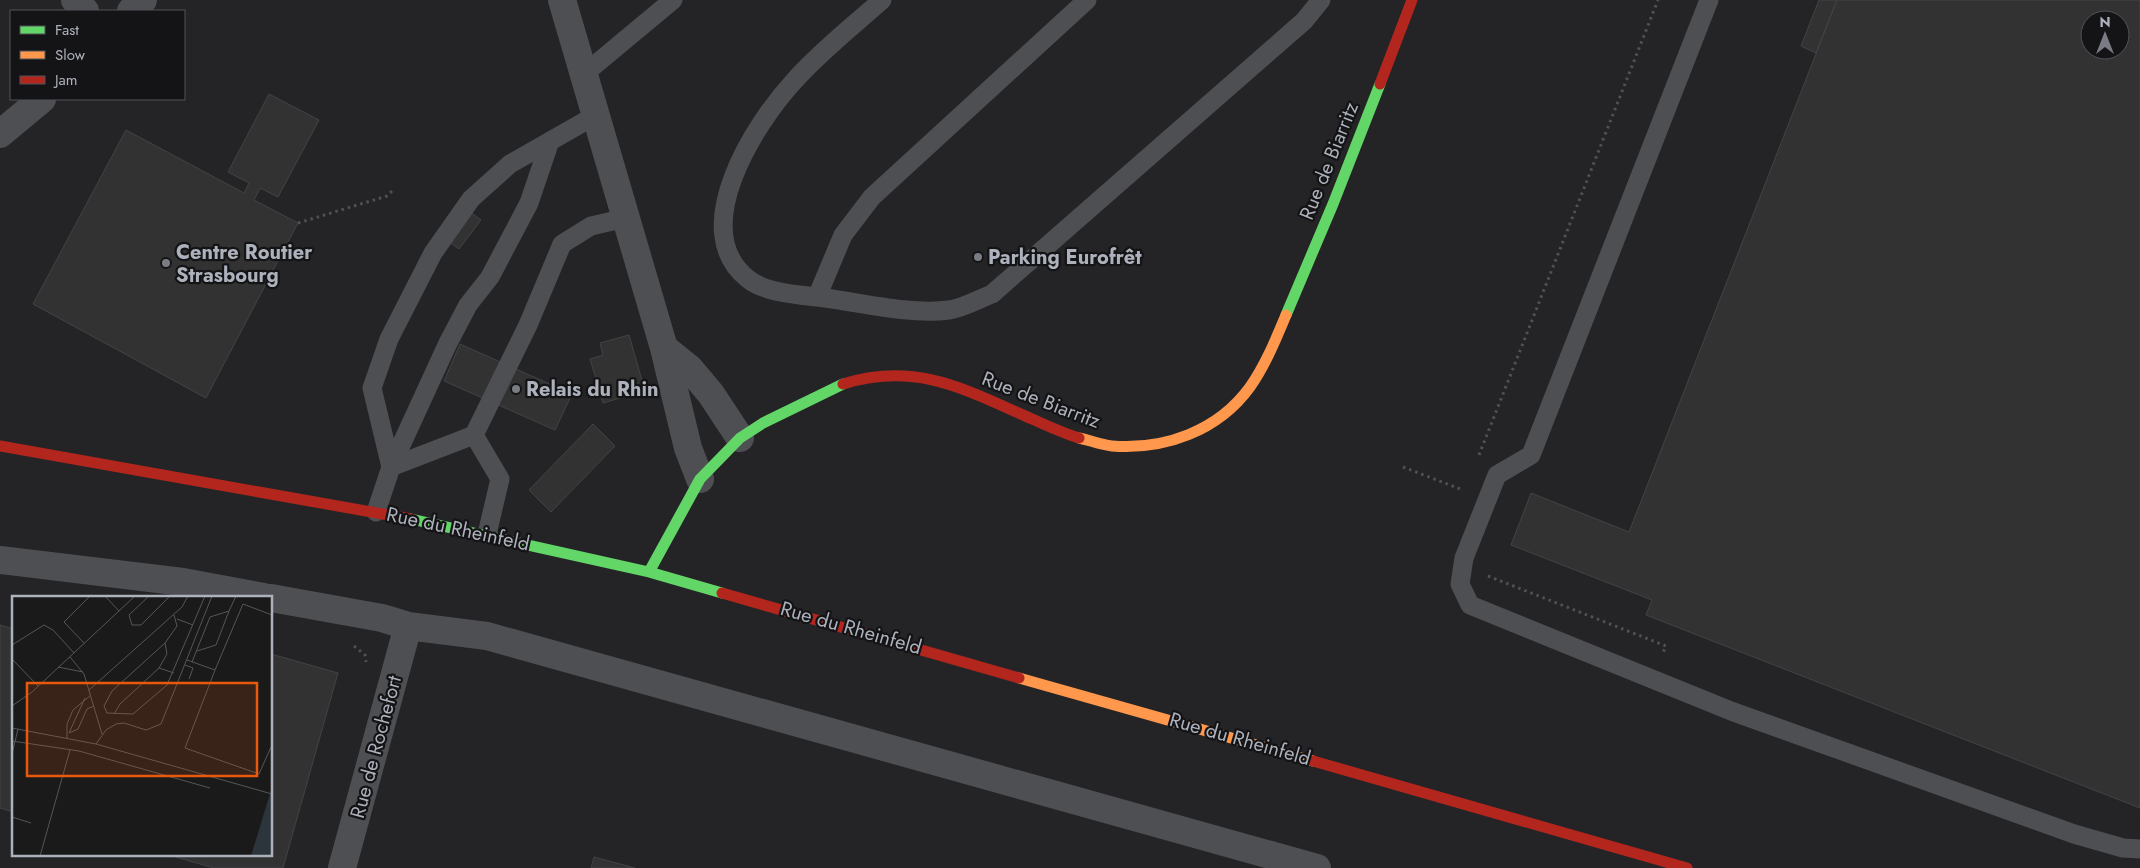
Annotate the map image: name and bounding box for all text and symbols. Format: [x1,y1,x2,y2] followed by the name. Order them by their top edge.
[10,10,185,100] legend
[2080,10,2130,60] north arrow
[2099,12,2111,32] text: N
[55,19,79,41] text: Fast
[55,44,86,66] text: Slow
[53,69,78,91] text: Jam
[1292,98,1366,224] street label: Rue de Biarritz
[176,238,313,290] place label: Centre Routier Strasbourg
[988,243,1142,272] place label: Parking Eurofrêt
[972,251,984,263] marker: Parking Eurofrêt
[160,257,172,269] marker: Centre Routier Strasbourg
[978,364,1104,436] street label: Rue de Biarritz
[526,375,658,404] place label: Relais du Rhin
[510,383,522,395] marker: Relais du Rhin
[384,500,532,558] street label: Rue du Rheinfeld
[777,594,925,662] street label: Rue du Rheinfeld
[12,596,272,856] inset map
[343,672,409,821] street label: Rue de Rochefort
[1166,705,1314,773] street label: Rue du Rheinfeld

